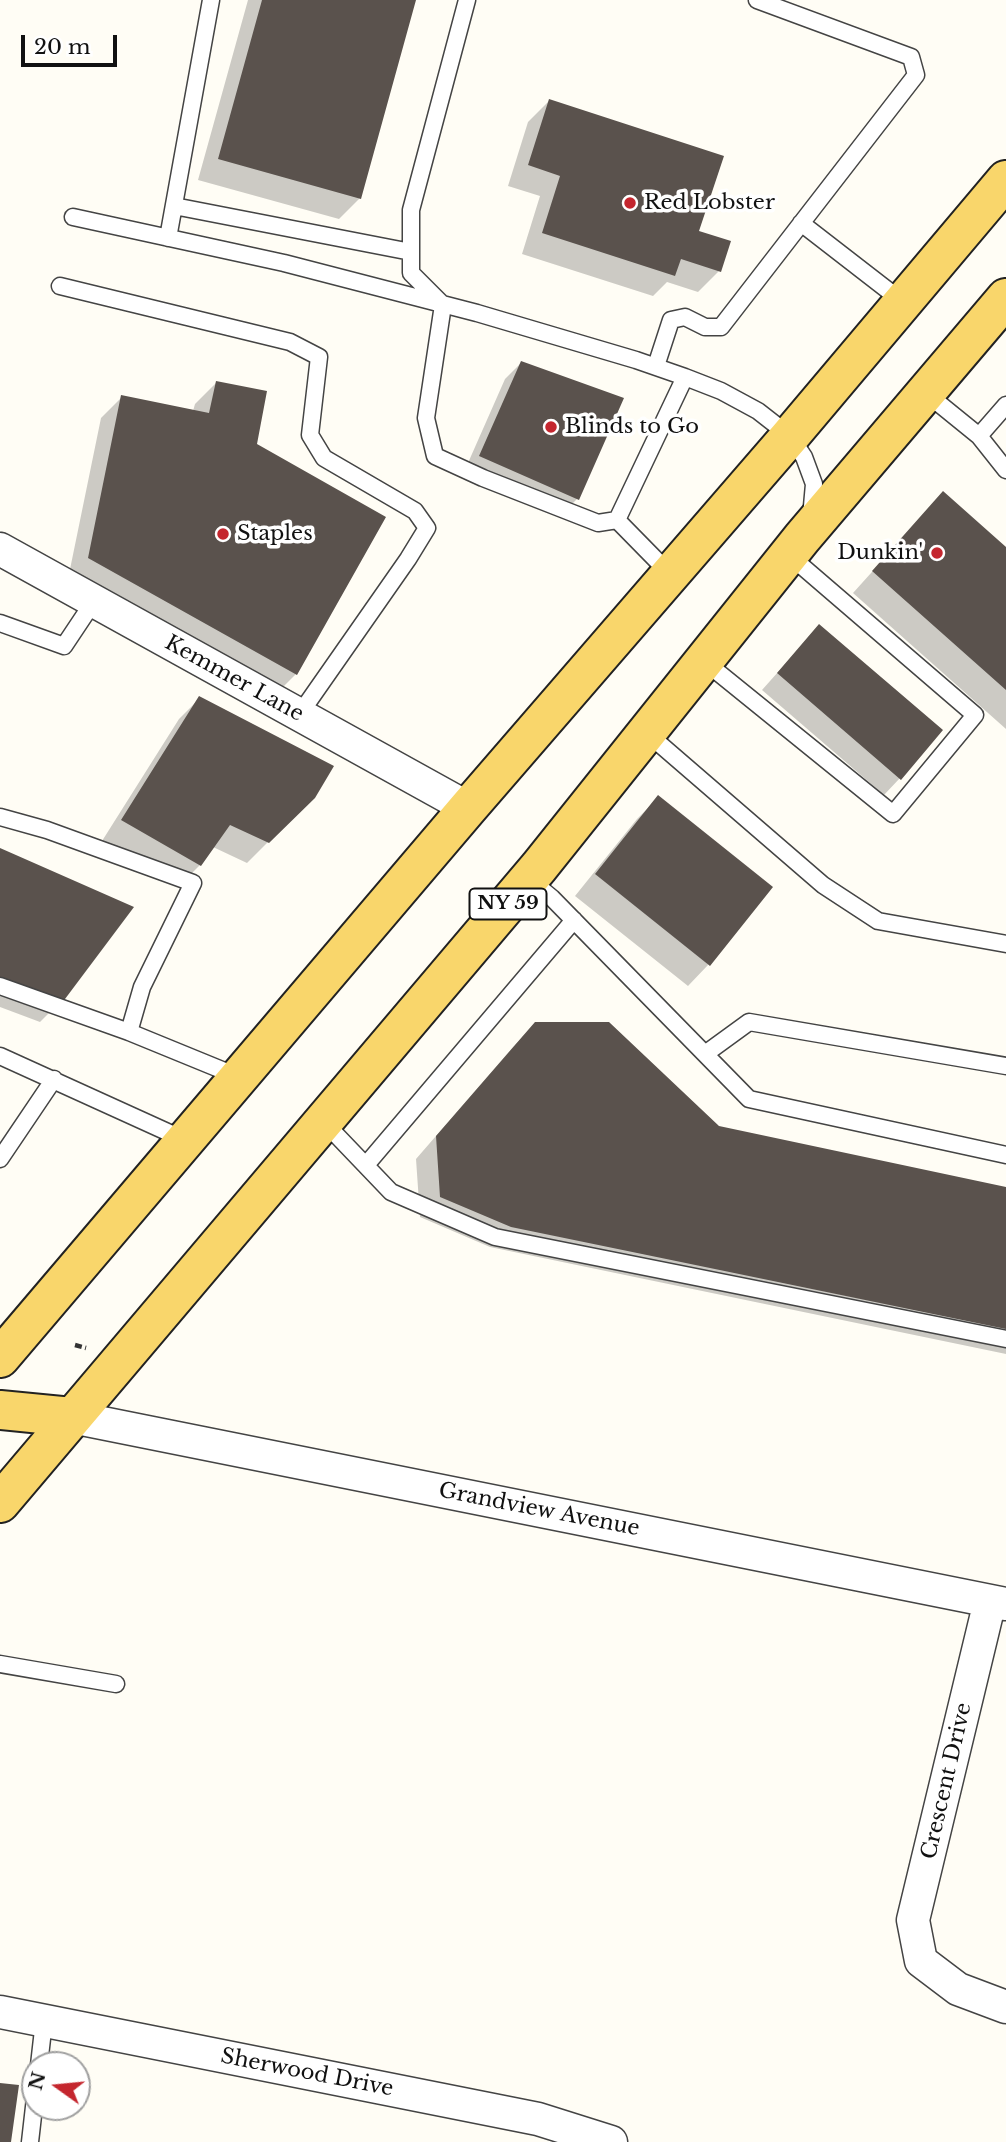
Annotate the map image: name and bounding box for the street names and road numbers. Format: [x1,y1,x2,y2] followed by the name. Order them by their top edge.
[160,631,308,727] street label: Kemmer Lane
[470,888,546,920] road number: NY 59
[436,1478,642,1542] street label: Grandview Avenue
[917,1700,977,1862] street label: Crescent Drive
[219,2044,395,2102] street label: Sherwood Drive

